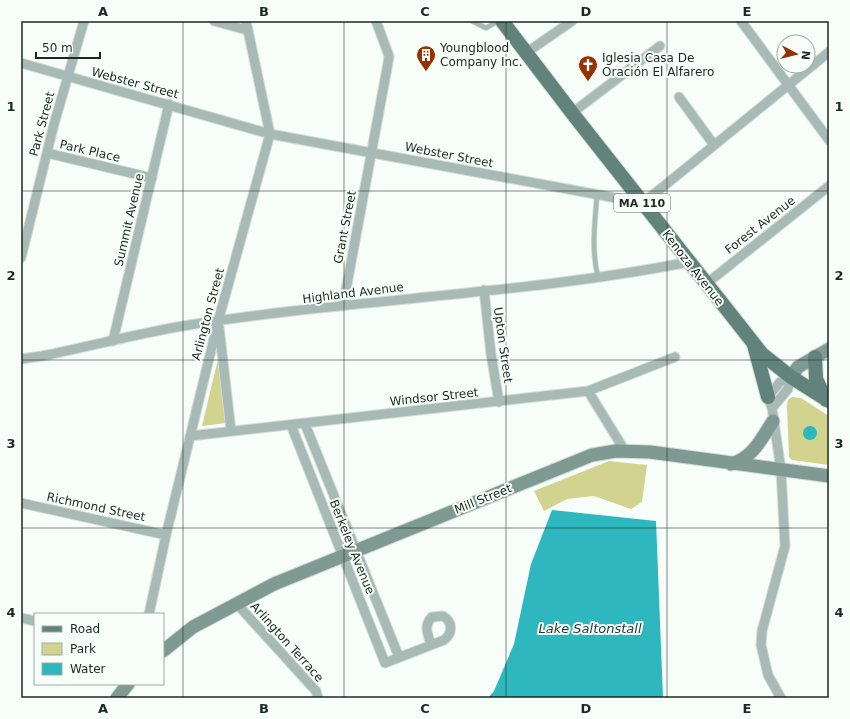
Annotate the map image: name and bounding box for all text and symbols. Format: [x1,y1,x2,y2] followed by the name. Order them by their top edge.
[98,4,108,19] text: A
[259,4,269,19] text: B
[420,4,430,19] text: C
[581,4,592,19] text: D
[743,4,751,19] text: E
[36,34,100,60] scale bar
[776,34,816,74] north arrow
[42,41,73,55] text: 50 m
[439,41,522,69] place label: Youngblood Company Inc.
[415,44,437,72] building icon: Youngblood Company Inc.
[798,50,812,61] text: N
[602,51,714,79] place label: Iglesia Casa De Oración El Alfarero
[577,54,599,82] church icon: Iglesia Casa De Oración El Alfarero
[90,65,180,101] street label: Webster Street
[27,90,57,158] street label: Park Street
[6,99,16,114] text: 1
[834,99,844,114] text: 1
[58,137,122,165] street label: Park Place
[404,140,495,170] street label: Webster Street
[111,172,147,268] street label: Summit Avenue
[331,189,359,265] street label: Grant Street
[722,193,798,257] street label: Forest Avenue
[614,194,670,212] road number: MA 110
[659,228,727,308] street label: Kenoza Avenue
[189,266,227,362] street label: Arlington Street
[6,268,16,283] text: 2
[834,268,844,283] text: 2
[302,280,404,306] street label: Highland Avenue
[491,306,515,384] street label: Upton Street
[389,385,479,409] street label: Windsor Street
[6,436,16,451] text: 3
[834,436,844,451] text: 3
[452,481,514,517] street label: Mill Street
[45,490,147,524] street label: Richmond Street
[327,498,377,596] street label: Berkeley Avenue
[248,599,326,685] street label: Arlington Terrace
[6,605,16,620] text: 4
[834,605,844,620] text: 4
[34,613,164,685] legend
[538,621,642,636] water label: Lake Saltonstall
[70,622,100,636] text: Road
[70,642,96,656] text: Park
[70,662,106,676] text: Water
[98,701,108,716] text: A
[259,701,269,716] text: B
[420,701,430,716] text: C
[581,701,592,716] text: D
[743,701,751,716] text: E

